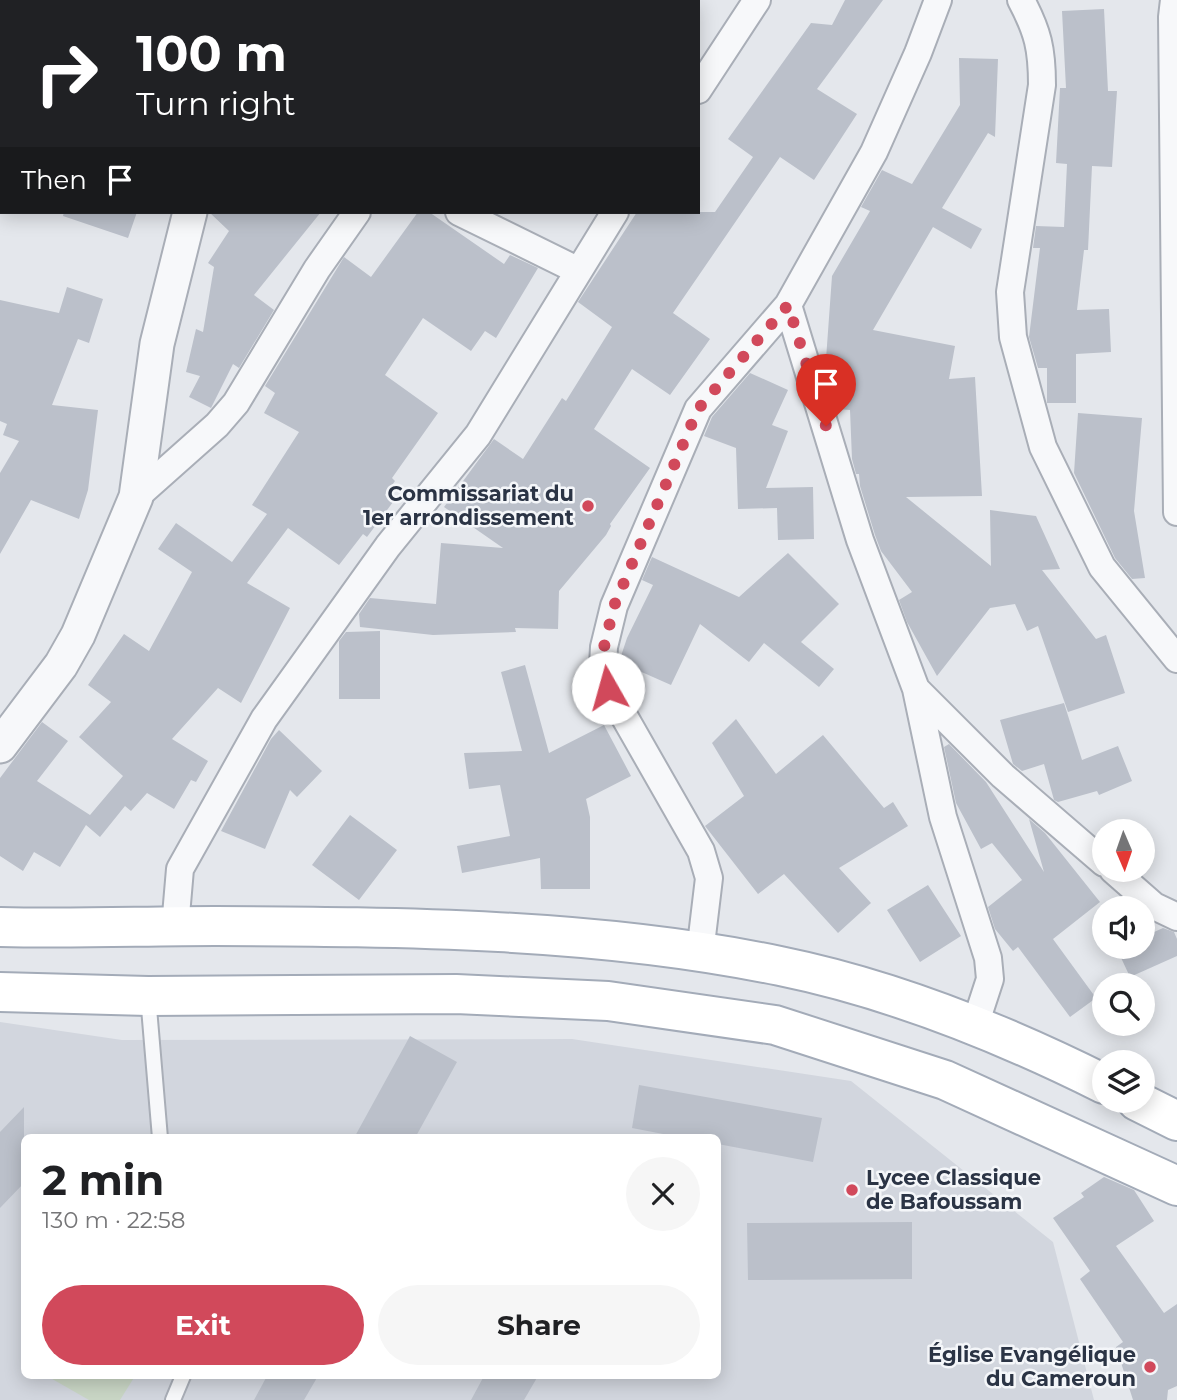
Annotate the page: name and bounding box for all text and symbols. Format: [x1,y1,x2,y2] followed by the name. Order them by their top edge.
[136,24,287,83] text: 100 m
[21,28,112,119] icon: right
[136,84,296,123] text: Turn right
[101,161,139,199] icon: arrive
[21,164,87,196] text: Then
[796,354,856,426] pin
[807,365,845,403] icon: arrive
[363,481,574,530] place label: Commissariat du 1er arrondissement
[580,498,596,514] marker: Commissariat du 1er arrondissement
[571,651,645,725] position arrow
[1092,819,1155,882] north arrow
[1092,819,1155,1113] map controls
[1092,896,1155,959] button: sound
[1092,973,1155,1036] button: search
[1092,1050,1155,1113] button: layers
[42,1154,164,1206] text: 2 min
[626,1157,700,1231] button: close
[866,1165,1041,1214] place label: Lycee Classique de Bafoussam
[844,1182,860,1198] marker: Lycee Classique de Bafoussam
[42,1206,185,1234] text: 130 m · 22:58
[42,1285,364,1365] button: Exit
[378,1285,700,1365] button: Share
[928,1342,1136,1391] place label: Église Evangélique du Cameroun
[1142,1359,1158,1375] marker: Église Evangélique du Cameroun

